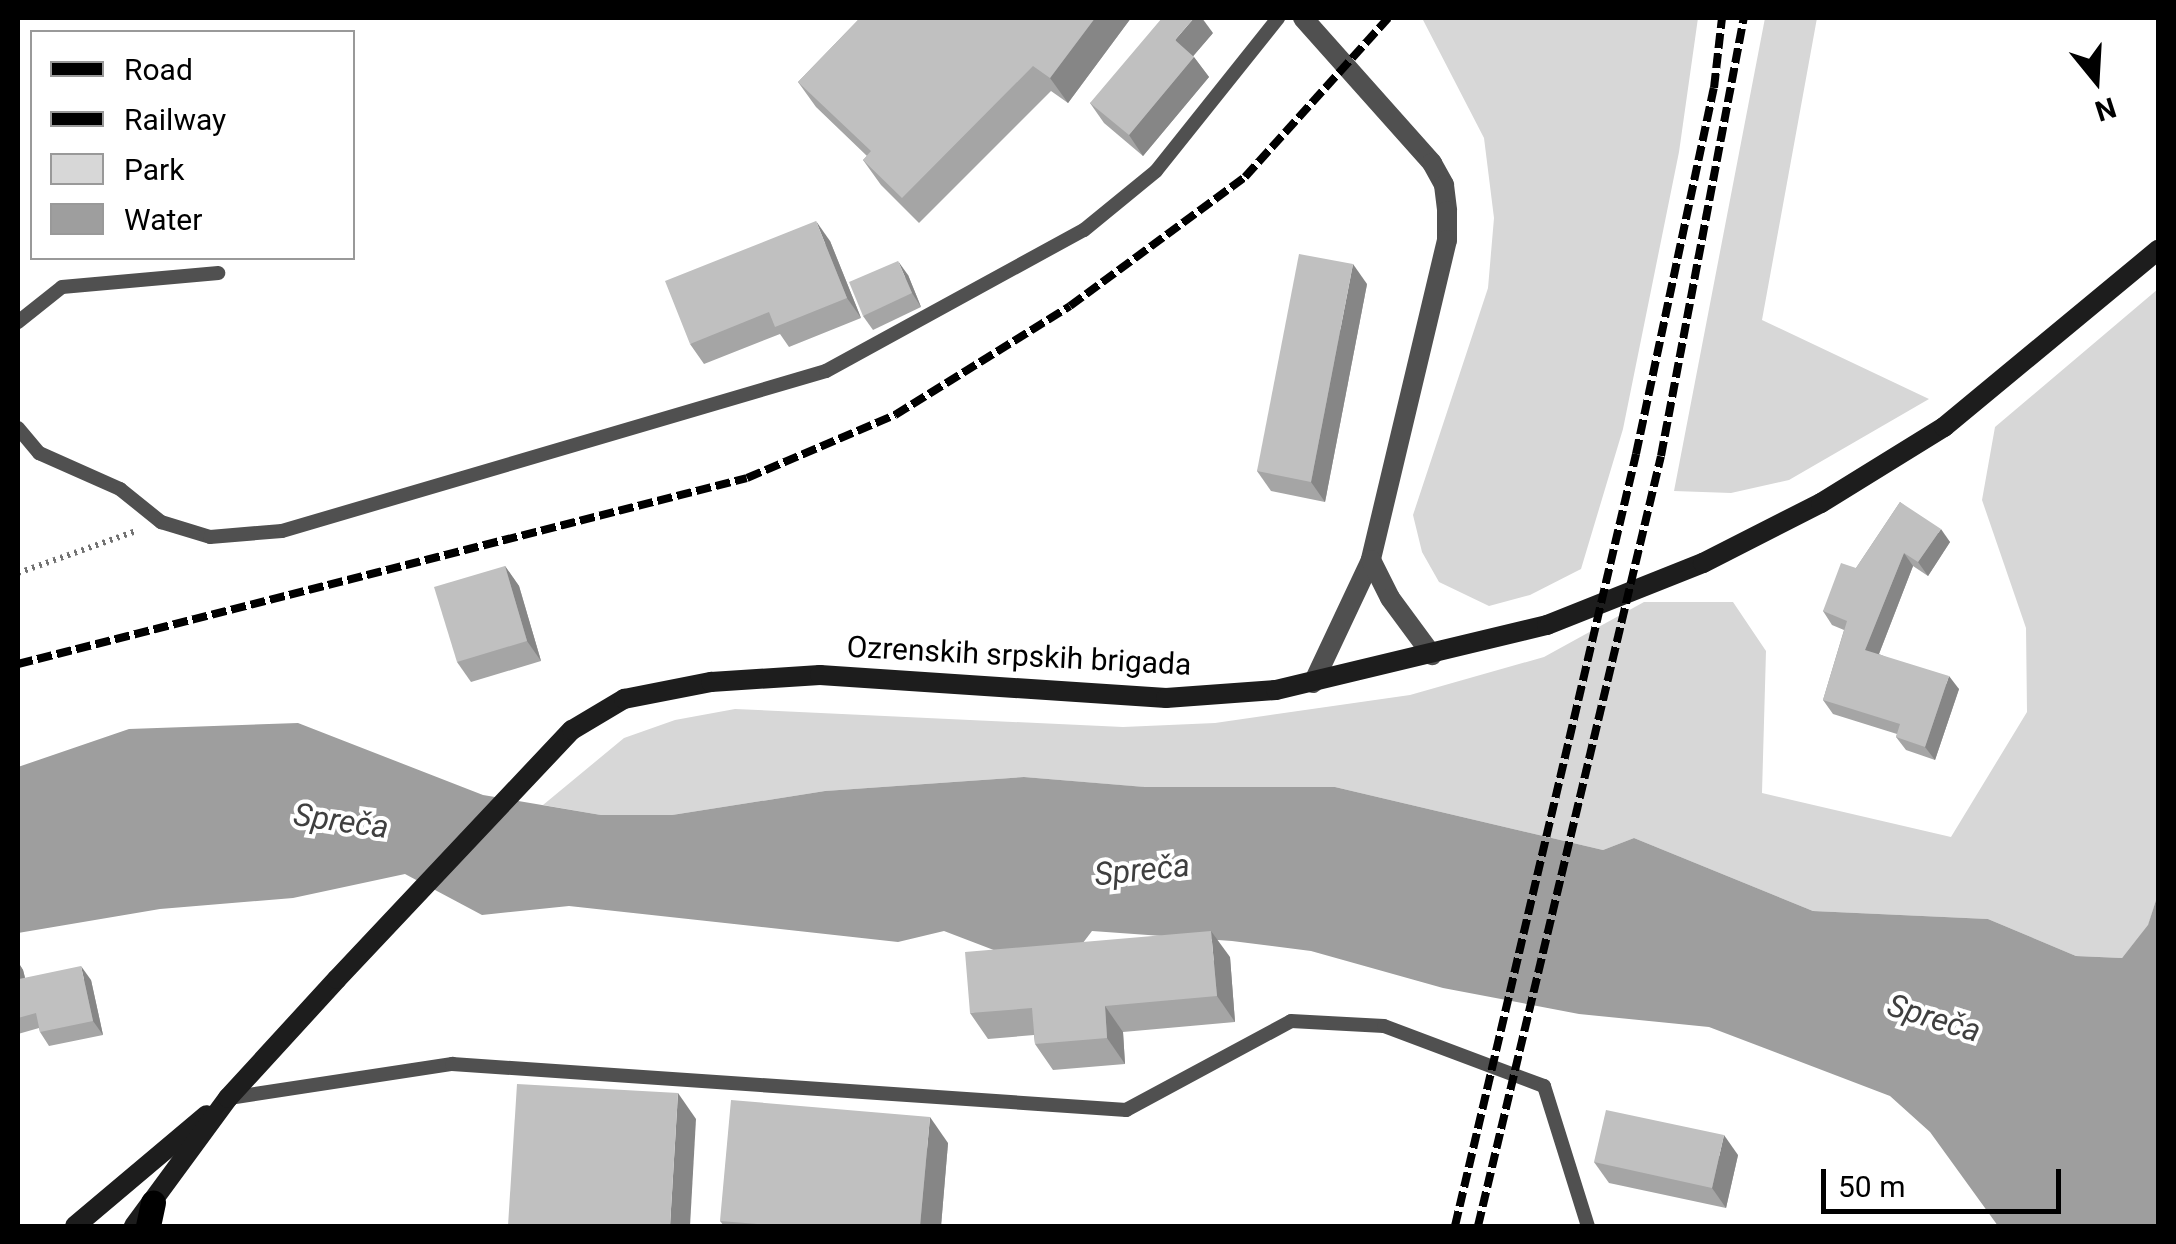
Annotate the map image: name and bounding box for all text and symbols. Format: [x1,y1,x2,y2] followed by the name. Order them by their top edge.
[30,30,355,260] legend
[2046,30,2146,130] north arrow
[124,52,193,87] text: Road
[2091,90,2120,128] text: N
[124,102,226,137] text: Railway
[124,152,184,187] text: Park
[124,202,202,237] text: Water
[846,629,1192,683] street label: Ozrenskih srpskih brigada
[291,795,391,847] water label: Spreča
[1092,846,1192,894] water label: Spreča
[1883,986,1985,1050] water label: Spreča
[1826,1149,2066,1211] scale bar
[1838,1169,1905,1204] text: 50 m

